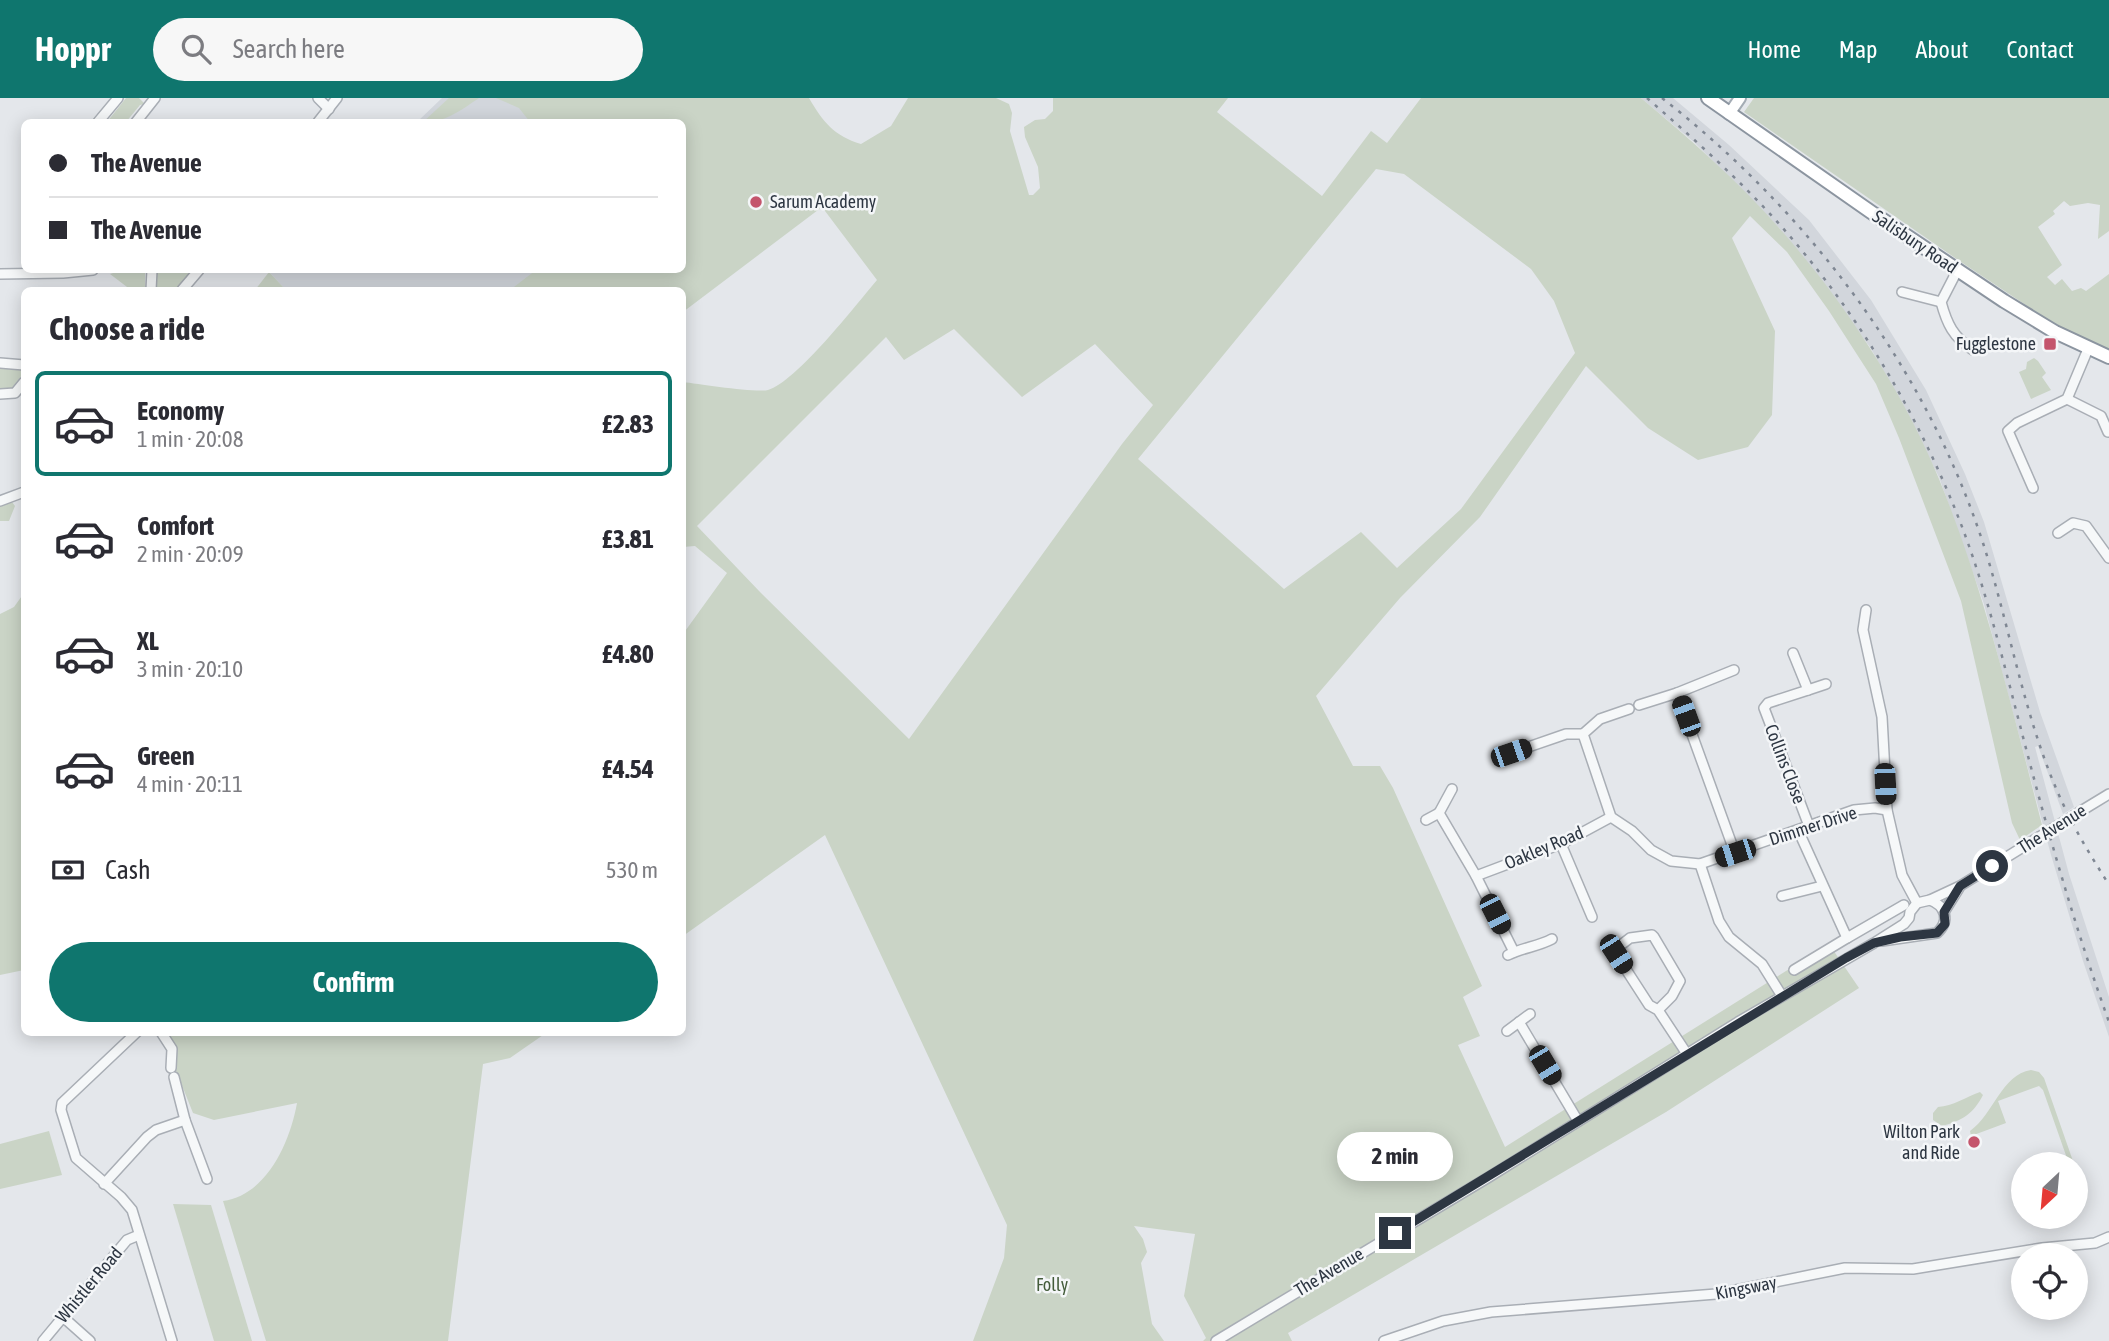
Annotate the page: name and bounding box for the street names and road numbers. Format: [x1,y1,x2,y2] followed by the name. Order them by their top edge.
[1869,205,1962,278] street label: Salisbury Road
[1761,721,1810,807] street label: Collins Close
[2014,799,2090,858] street label: The Avenue
[1766,801,1859,850] street label: Dimmer Drive
[1501,822,1586,874] street label: Oakley Road
[51,1243,126,1327] street label: Whistler Road
[1290,1243,1367,1300] street label: The Avenue
[1713,1271,1778,1304] street label: Kingsway

